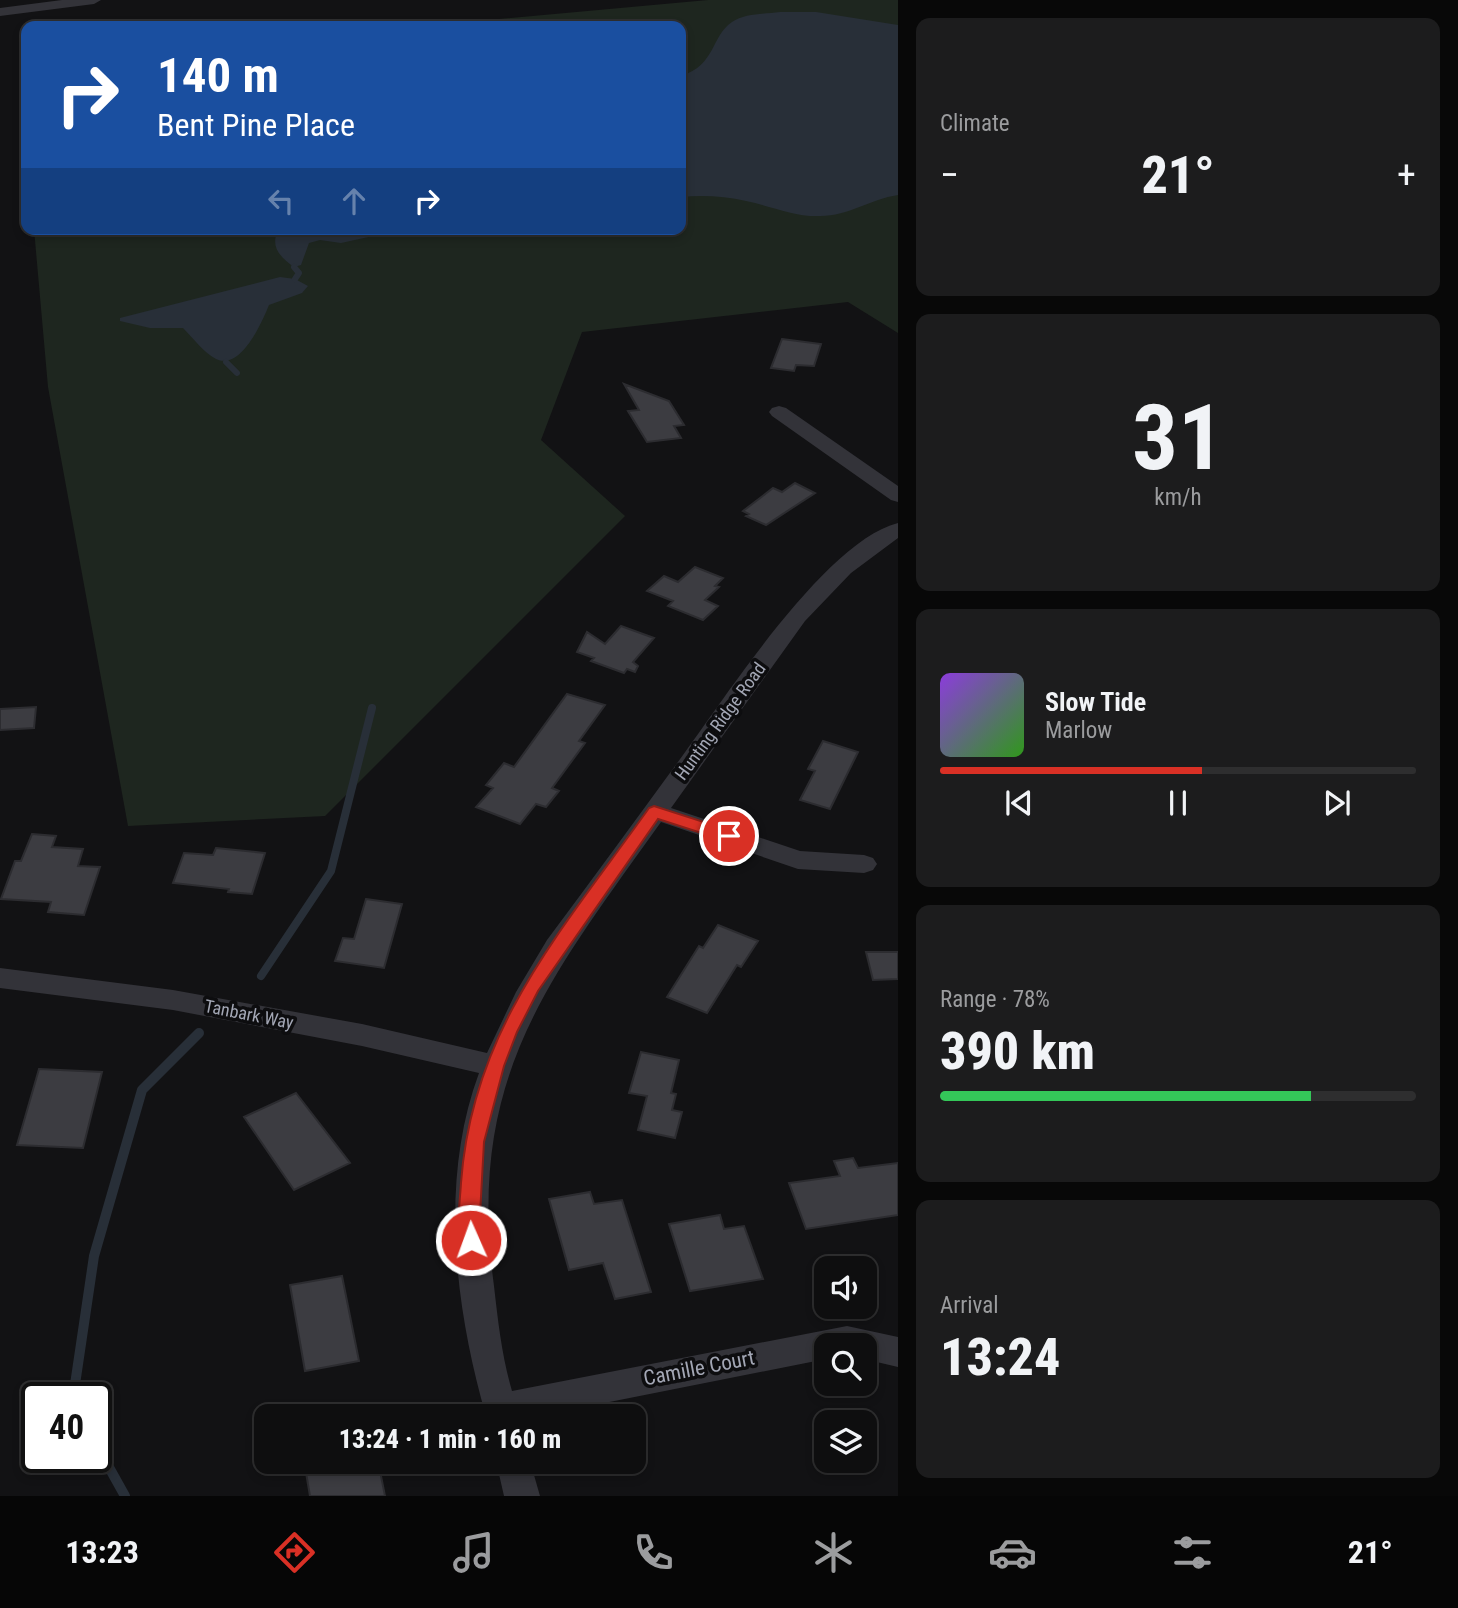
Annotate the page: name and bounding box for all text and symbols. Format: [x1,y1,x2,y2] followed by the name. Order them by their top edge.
[157,47,279,104] text: 140 m
[42,49,133,140] icon: right
[157,106,355,144] text: Bent Pine Place
[940,110,1010,137] text: Climate
[1141,145,1215,206] text: 21°
[940,153,959,197] text: −
[1397,153,1416,197] text: +
[262,182,300,220] icon: left
[335,182,373,220] icon: ahead
[408,182,446,220] icon: right
[1132,385,1224,491] text: 31
[1154,484,1202,511] text: km/h
[670,658,770,784] street label: Hunting Ridge Road
[1045,687,1146,717] text: Slow Tide
[1045,717,1112,744] text: Marlow
[1000,784,1038,822] icon: previous
[1159,784,1197,822] icon: pause
[1318,784,1356,822] icon: next
[699,806,759,866] pin
[710,817,748,855] icon: arrive
[940,986,1050,1013] text: Range · 78%
[203,995,296,1033] street label: Tanbark Way
[940,1021,1095,1082] text: 390 km
[434,1203,508,1277] position arrow
[814,1256,877,1473] map controls
[814,1256,877,1319] button: sound
[940,1292,999,1319] text: Arrival
[940,1327,1060,1388] text: 13:24
[814,1333,877,1396] button: search
[641,1345,757,1391] street label: Camille Court
[21,1382,112,1473] speed limit sign: 40
[814,1410,877,1473] button: layers
[339,1424,561,1454] text: 13:24 · 1 min · 160 m
[270,1528,319,1577] icon: directions
[449,1528,498,1577] icon: music
[629,1528,678,1577] icon: phone
[809,1528,858,1577] icon: climate
[988,1528,1037,1577] icon: car
[1168,1528,1217,1577] icon: filters
[65,1533,139,1571] text: 13:23
[1348,1533,1393,1571] text: 21°

